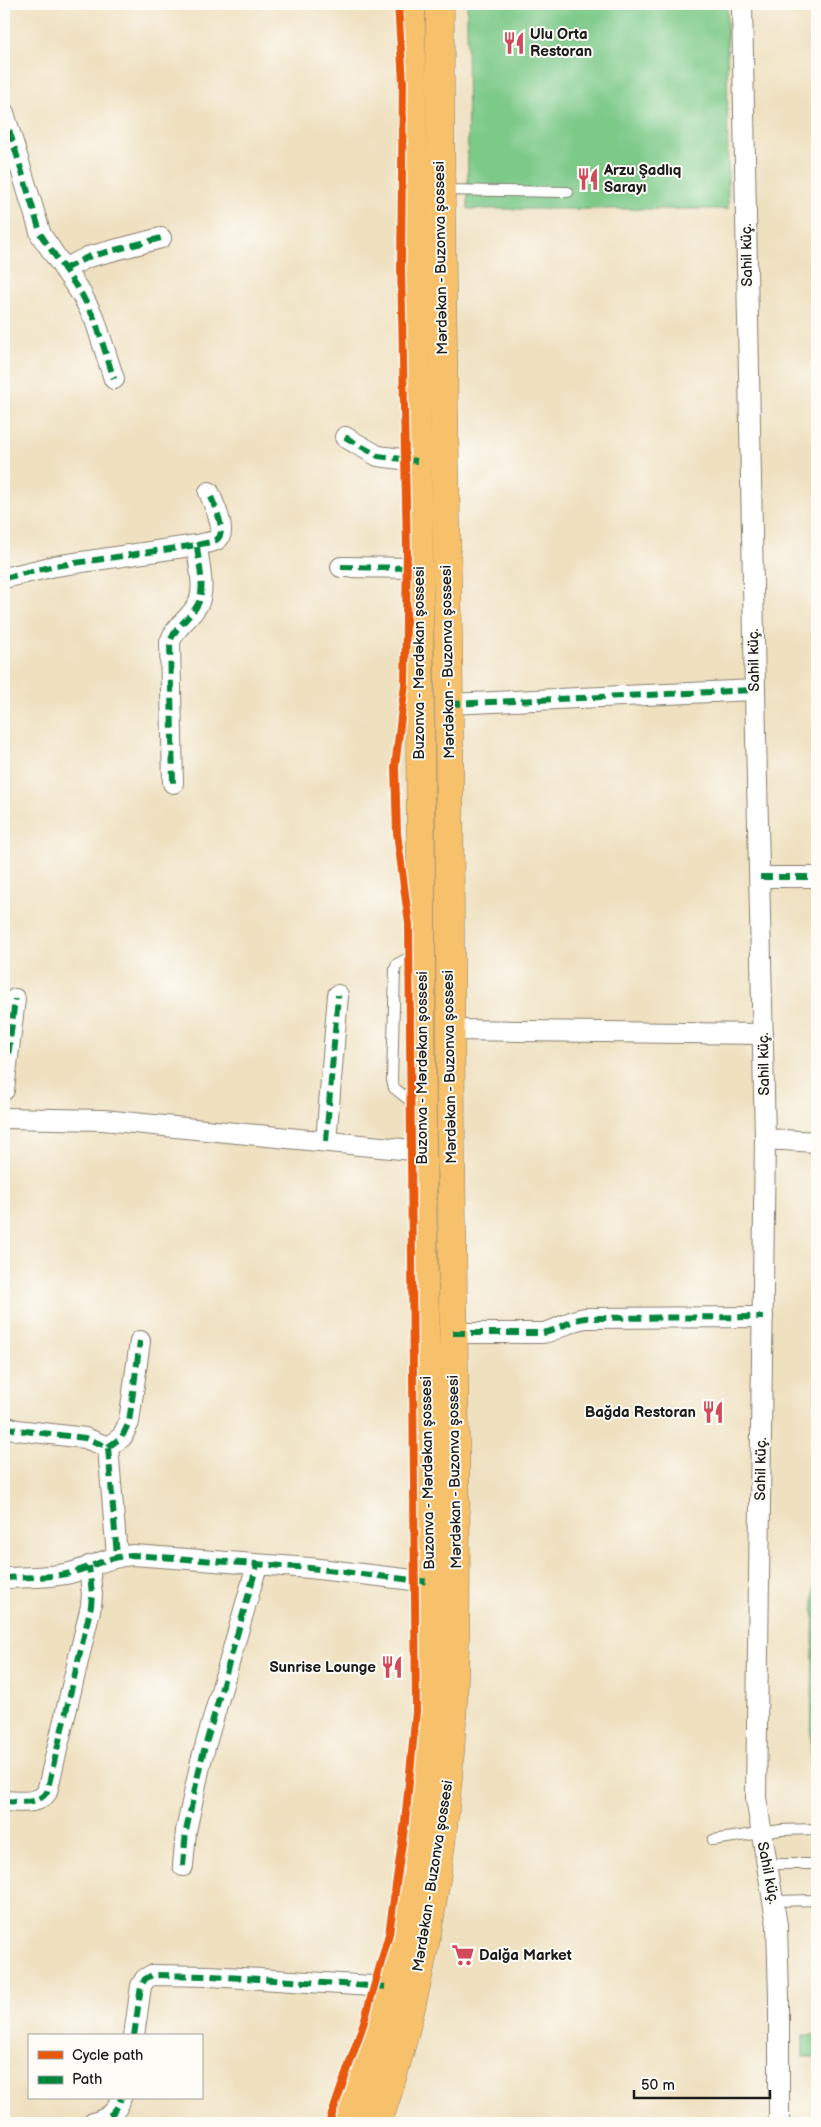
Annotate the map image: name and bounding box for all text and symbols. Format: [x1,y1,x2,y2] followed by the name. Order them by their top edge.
[530,25,592,61] place label: Ulu Orta Restoran
[501,30,527,56] restaurant icon: Ulu Orta Restoran
[430,161,452,355] street label: Mərdəkan - Buzonva şossesi
[603,161,681,197] place label: Arzu Şadlıq Sarayı
[575,166,601,192] restaurant icon: Arzu Şadlıq Sarayı
[737,223,757,287] street label: Sahil küç.
[437,565,459,759] street label: Mərdəkan - Buzonva şossesi
[410,566,429,760] street label: Buzonva - Mərdəkan şossesi
[744,628,764,692] street label: Sahil küç.
[439,970,461,1164] street label: Mərdəkan - Buzonva şossesi
[413,971,432,1165] street label: Buzonva - Mərdəkan şossesi
[754,1032,774,1096] street label: Sahil küç.
[444,1375,466,1569] street label: Mərdəkan - Buzonva şossesi
[417,1376,439,1570] street label: Buzonva - Mərdəkan şossesi
[700,1399,726,1425] restaurant icon: Bağda Restoran
[585,1403,696,1422] place label: Bağda Restoran
[751,1437,771,1501] street label: Sahil küç.
[379,1654,405,1680] restaurant icon: Sunrise Lounge
[270,1658,376,1677] place label: Sunrise Lounge
[408,1779,458,1973] street label: Mərdəkan - Buzonva şossesi
[753,1840,783,1906] street label: Sahil küç.
[450,1942,476,1968] supermarket icon: Dalğa Market
[479,1946,572,1965] place label: Dalğa Market
[28,2034,202,2100] legend
[72,2046,143,2065] text: Cycle path
[634,2067,770,2099] scale bar
[72,2070,102,2089] text: Path
[641,2076,675,2095] text: 50 m

